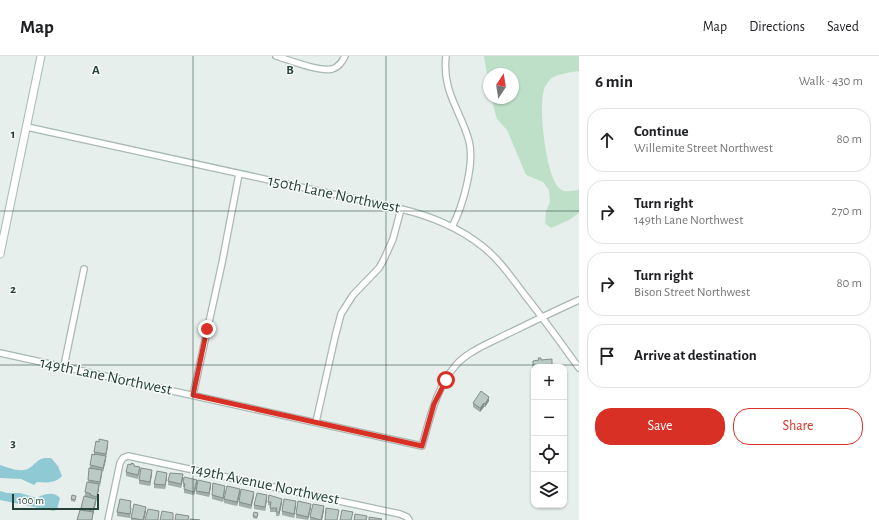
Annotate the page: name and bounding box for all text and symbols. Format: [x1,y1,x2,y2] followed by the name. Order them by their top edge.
[20,18,54,37] text: Map
[703,20,727,34] text: Map
[749,20,805,34] text: Directions
[827,20,859,34] text: Saved
[92,64,100,77] text: A
[286,64,294,77] text: B
[483,68,519,104] north arrow
[595,73,633,90] text: 6 min
[799,75,863,88] text: Walk · 430 m
[634,124,689,139] text: Continue
[11,128,15,141] text: 1
[596,129,618,151] icon: ahead
[836,133,862,146] text: 80 m
[634,142,773,155] text: Willemite Street Northwest
[267,172,401,216] street label: 150th Lane Northwest
[634,196,693,211] text: Turn right
[596,201,618,223] icon: right
[831,205,862,218] text: 270 m
[634,214,743,227] text: 149th Lane Northwest
[634,268,693,283] text: Turn right
[596,273,618,295] icon: right
[836,277,862,290] text: 80 m
[10,283,16,296] text: 2
[634,286,750,299] text: Bison Street Northwest
[198,320,216,338] route end
[596,345,618,367] icon: arrive
[634,348,757,363] text: Arrive at destination
[39,354,173,398] street label: 149th Lane Northwest
[531,364,567,508] map controls
[531,364,567,400] button: +
[437,371,455,389] route start
[531,400,567,436] button: −
[595,408,725,445] button: Save
[733,408,863,445] button: Share
[531,436,567,472] button: locate
[10,437,16,450] text: 3
[189,460,341,508] street label: 149th Avenue Northwest
[531,472,567,508] button: layers
[12,492,99,511] scale bar
[18,495,44,506] text: 100 m

